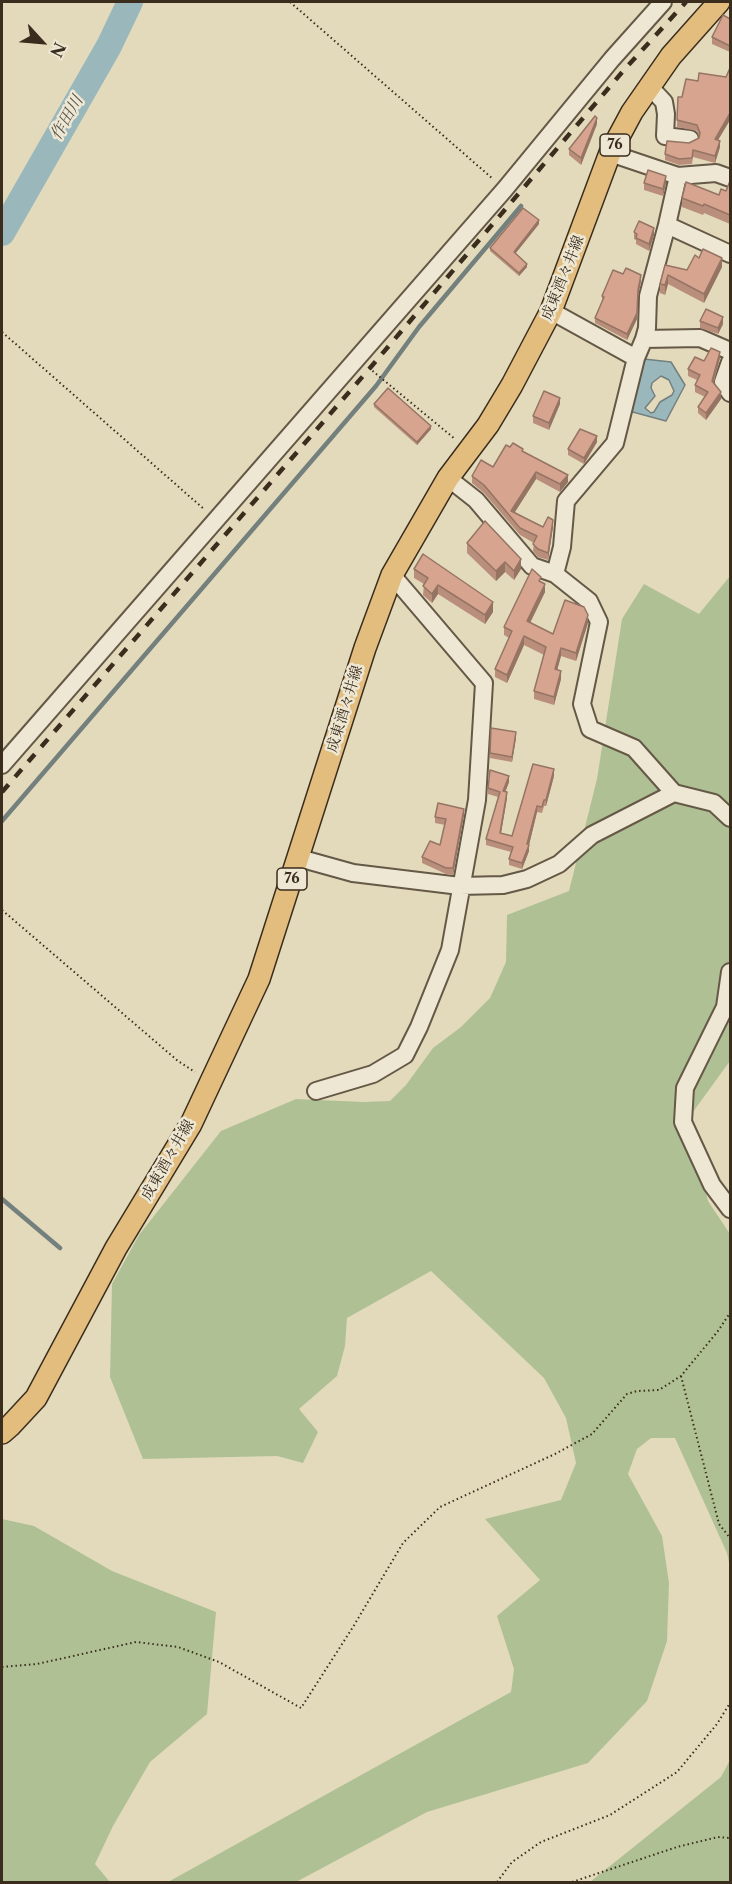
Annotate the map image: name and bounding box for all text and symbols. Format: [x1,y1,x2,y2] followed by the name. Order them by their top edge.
[12,12,72,72] north arrow
[46,39,70,61] text: N
[47,92,87,144] water label: 作田川
[600,134,630,156] road number: 76
[538,233,588,323] street label: 成東酒々井線
[323,663,367,755] street label: 成東酒々井線
[277,868,307,890] road number: 76
[138,1117,198,1203] street label: 成東酒々井線

